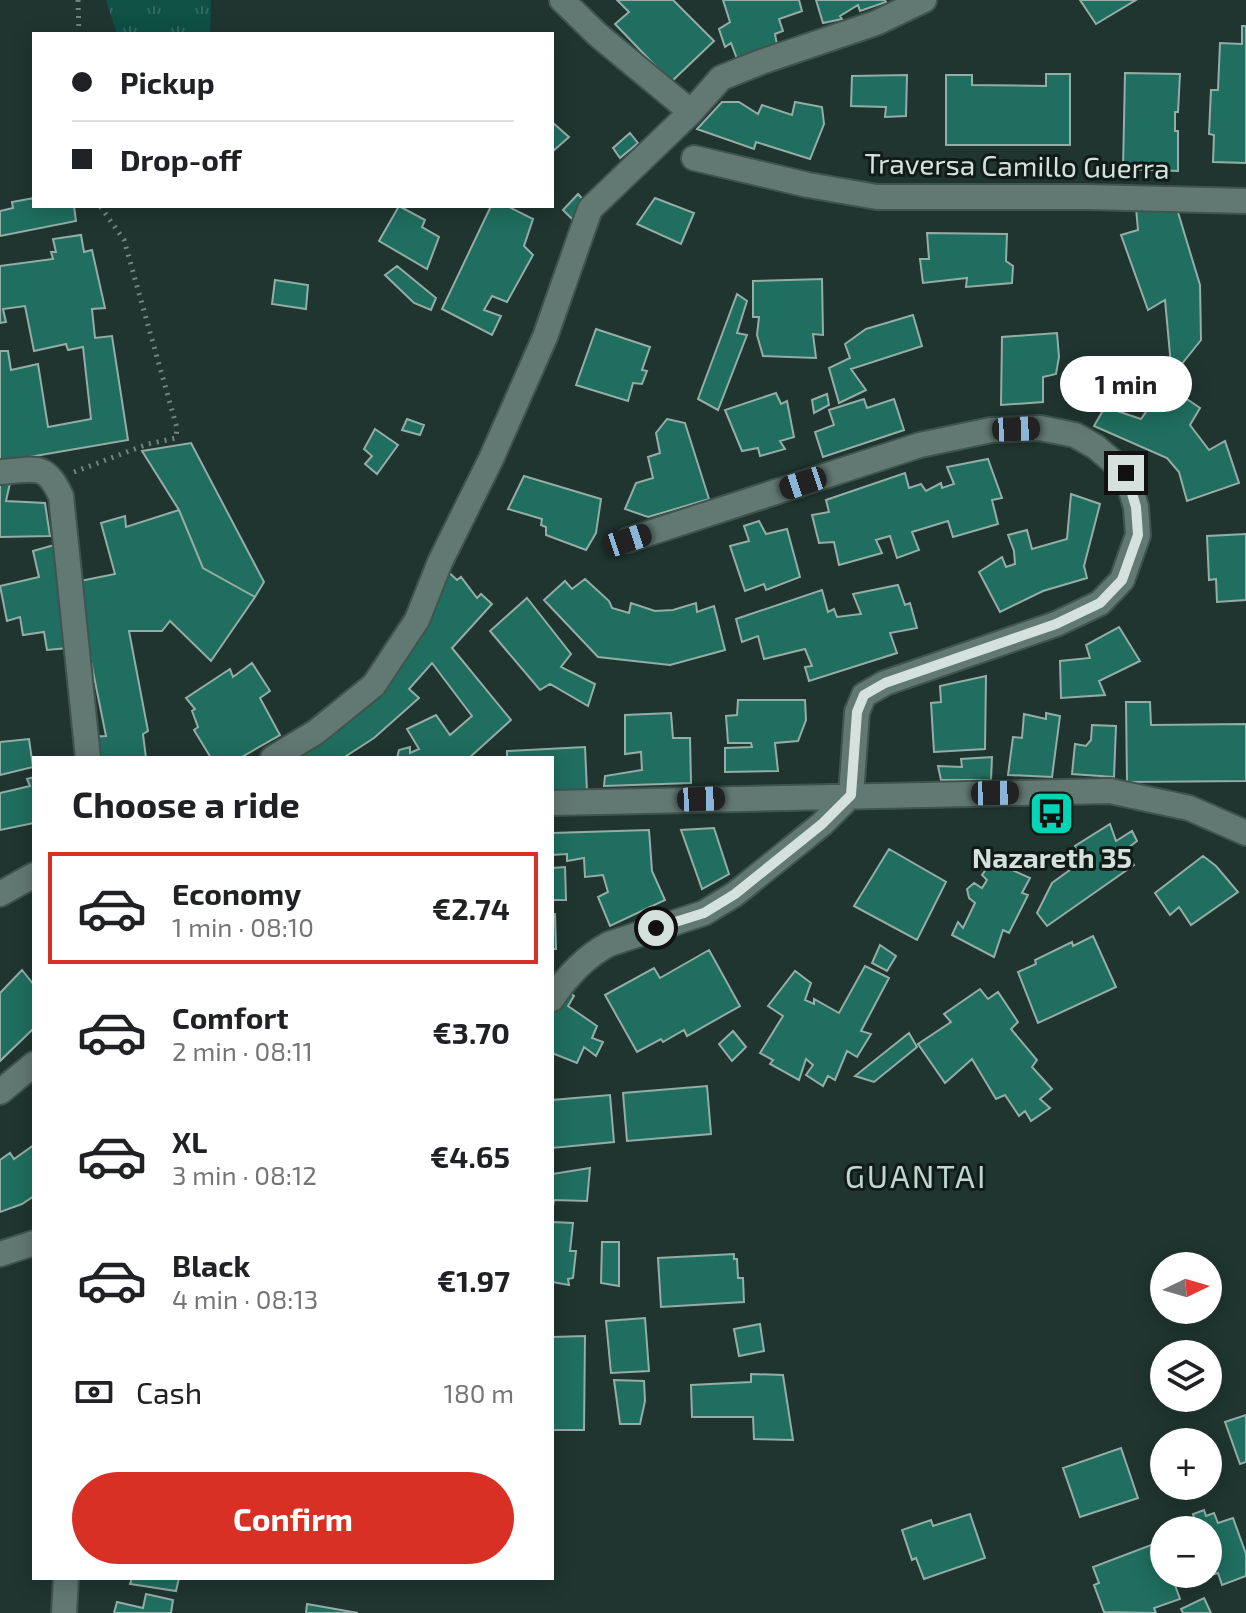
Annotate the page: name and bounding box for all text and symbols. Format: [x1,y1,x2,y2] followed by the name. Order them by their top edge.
[120,64,215,100] text: Pickup
[120,141,242,177] text: Drop-off
[864,145,1170,185] street label: Traversa Camillo Guerra
[1060,357,1192,413] callout: 1 min
[1095,368,1157,399] text: 1 min
[992,416,1040,442] car
[1108,455,1144,491] route end
[776,464,830,502] car
[601,521,655,559] car
[971,781,1019,805] car
[72,782,300,825] text: Choose a ride
[677,786,725,812] car
[1028,790,1076,838] bus stop icon: Nazareth 35
[972,840,1132,874] place label: Nazareth 35
[76,872,148,944] icon: car
[172,875,301,911] text: Economy
[432,890,510,926] text: €2.74
[638,910,674,946] route start
[172,911,314,942] text: 1 min · 08:10
[76,996,148,1068] icon: car
[172,999,289,1035] text: Comfort
[433,1014,510,1050] text: €3.70
[172,1035,313,1066] text: 2 min · 08:11
[76,1120,148,1192] icon: car
[172,1123,207,1159] text: XL
[430,1138,510,1174] text: €4.65
[845,1156,987,1194] district label: GUANTAI
[172,1159,317,1190] text: 3 min · 08:12
[76,1244,148,1316] icon: car
[172,1247,250,1283] text: Black
[1150,1252,1222,1324] north arrow
[1150,1252,1222,1588] map controls
[437,1262,510,1298] text: €1.97
[172,1283,318,1314] text: 4 min · 08:13
[1150,1340,1222,1412] button: layers
[72,1370,116,1414] icon: cash
[136,1374,202,1410] text: Cash
[444,1377,514,1408] text: 180 m
[1150,1428,1222,1500] button: +
[72,1472,514,1564] button: Confirm
[1150,1516,1222,1588] button: −

